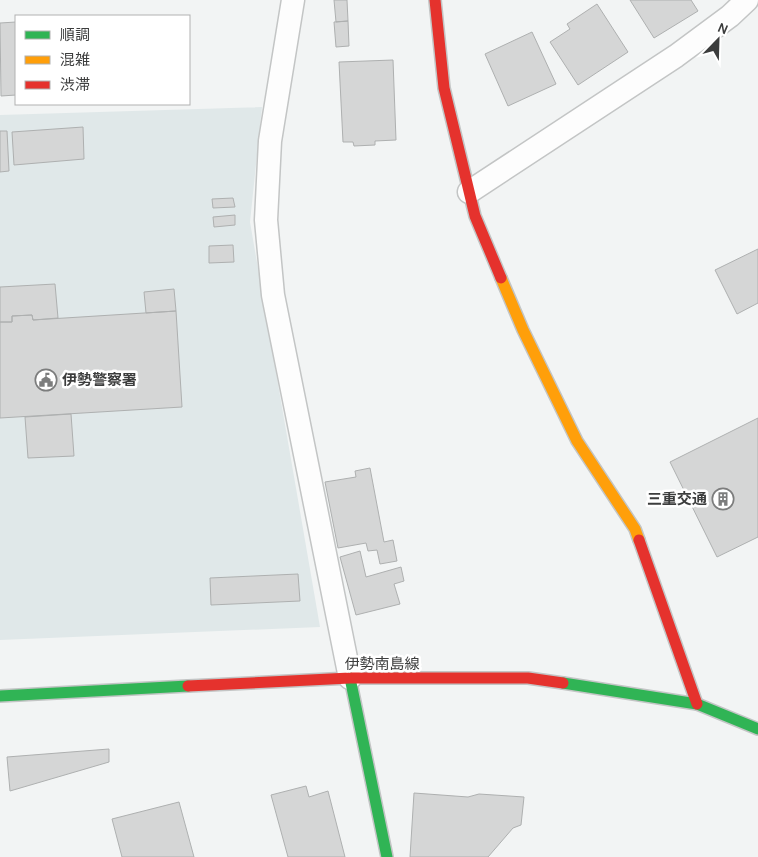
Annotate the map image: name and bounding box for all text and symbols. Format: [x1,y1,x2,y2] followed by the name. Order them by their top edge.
[15,15,190,105] legend
[693,15,743,65] north arrow
[715,19,731,38] text: N
[60,26,90,44] text: 順調
[60,51,90,69] text: 混雑
[60,76,90,94] text: 渋滞
[34,368,58,392] public building icon: 伊勢警察署
[62,371,137,389] place label: 伊勢警察署
[711,487,735,511] building icon: 三重交通
[647,490,707,508] place label: 三重交通
[344,655,420,673] street label: 伊勢南島線

